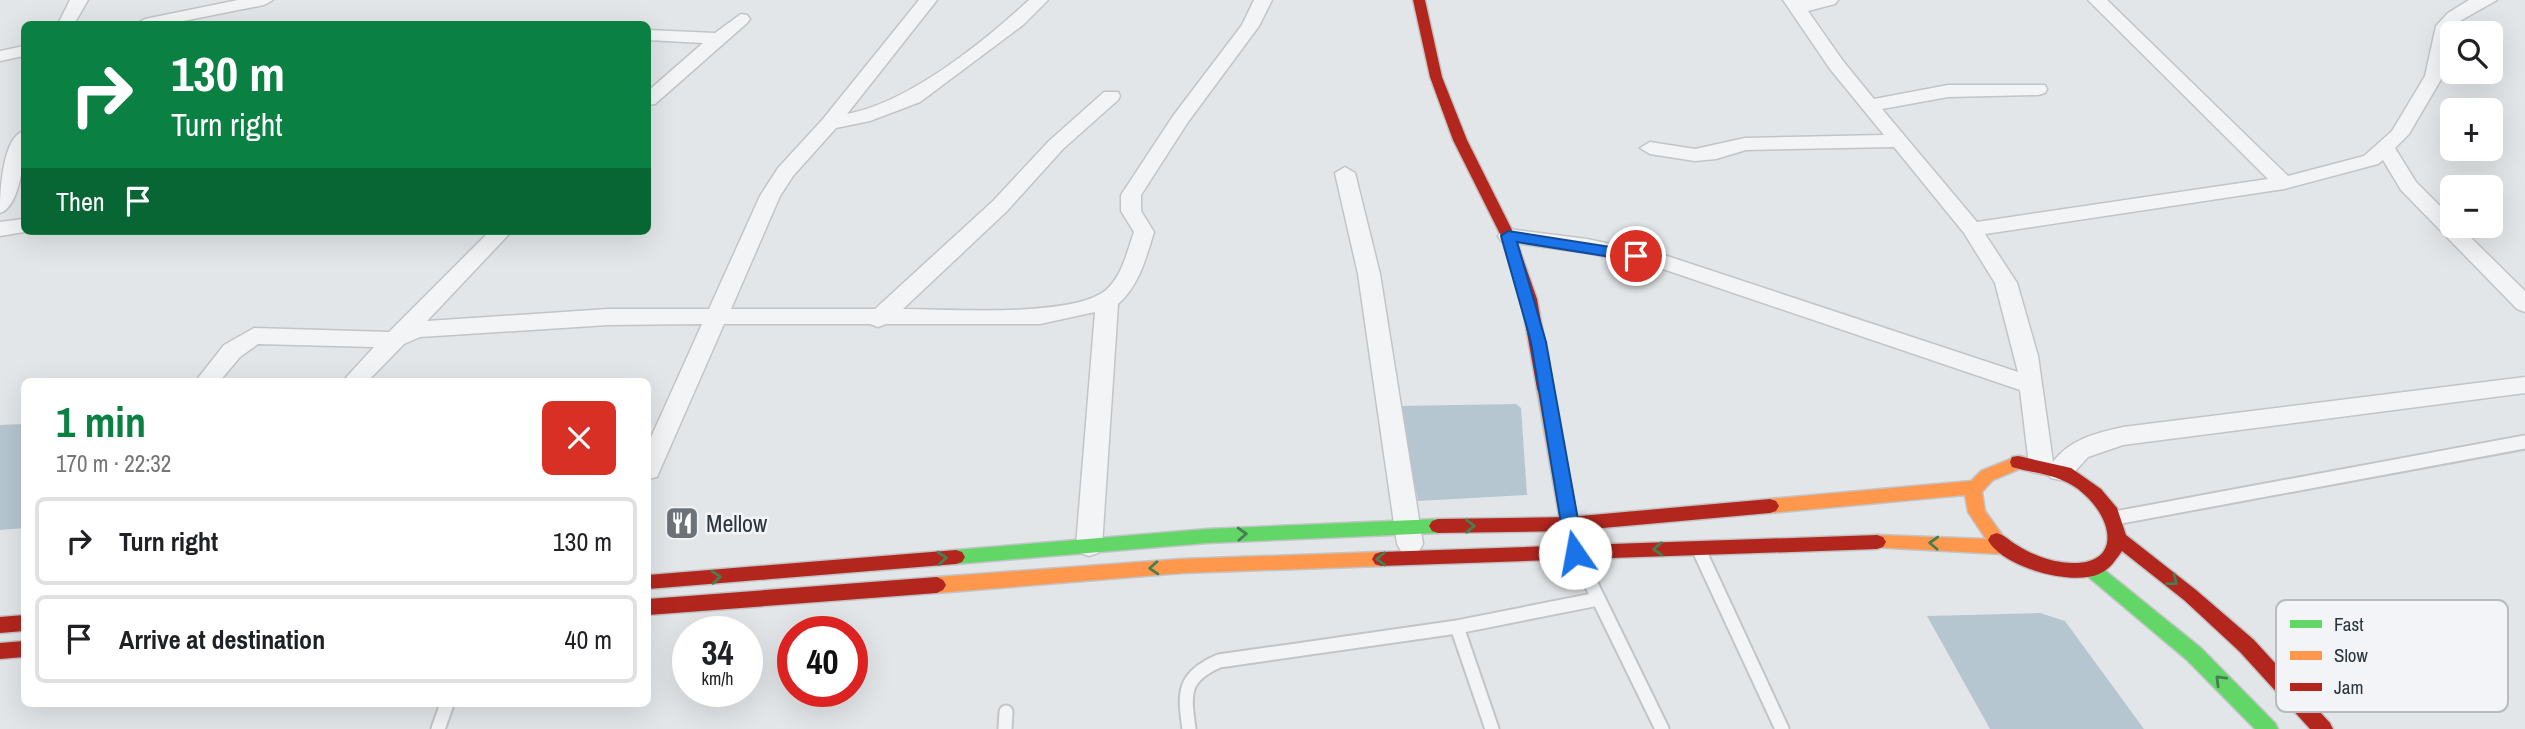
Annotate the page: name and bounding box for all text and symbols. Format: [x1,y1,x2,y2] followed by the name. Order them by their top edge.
[2440,21,2503,238] map controls
[2440,21,2503,84] button: search
[171,40,285,106] text: 130 m
[56,49,147,140] icon: right
[2440,98,2503,161] button: +
[171,103,283,146] text: Turn right
[2440,175,2503,238] button: −
[119,182,157,220] icon: arrive
[56,184,105,219] text: Then
[1606,226,1666,286] pin
[1617,237,1655,275] icon: arrive
[56,394,146,450] text: 1 min
[542,401,616,475] button: close
[56,448,171,479] text: 170 m · 22:32
[663,504,701,542] restaurant icon: Mellow
[706,507,768,539] place label: Mellow
[1538,516,1612,590] position arrow
[1464,518,1475,533] one-way arrow
[60,522,98,560] icon: right
[119,524,218,559] text: Turn right
[553,524,612,559] text: 130 m
[1237,527,1248,542] one-way arrow
[1928,536,1939,551] one-way arrow
[1652,542,1663,557] one-way arrow
[937,551,948,566] one-way arrow
[1375,551,1386,566] one-way arrow
[1148,560,1159,575] one-way arrow
[710,570,721,585] one-way arrow
[2165,573,2177,586] one-way arrow
[2276,600,2508,712] legend
[2334,611,2364,637] text: Fast
[777,616,868,707] speed limit sign: 40
[60,620,98,658] icon: arrive
[119,622,325,657] text: Arrive at destination
[565,622,612,657] text: 40 m
[702,629,733,676] text: 34
[2334,642,2369,668] text: Slow
[702,666,734,691] text: km/h
[2334,674,2363,700] text: Jam
[2215,676,2228,689] one-way arrow

